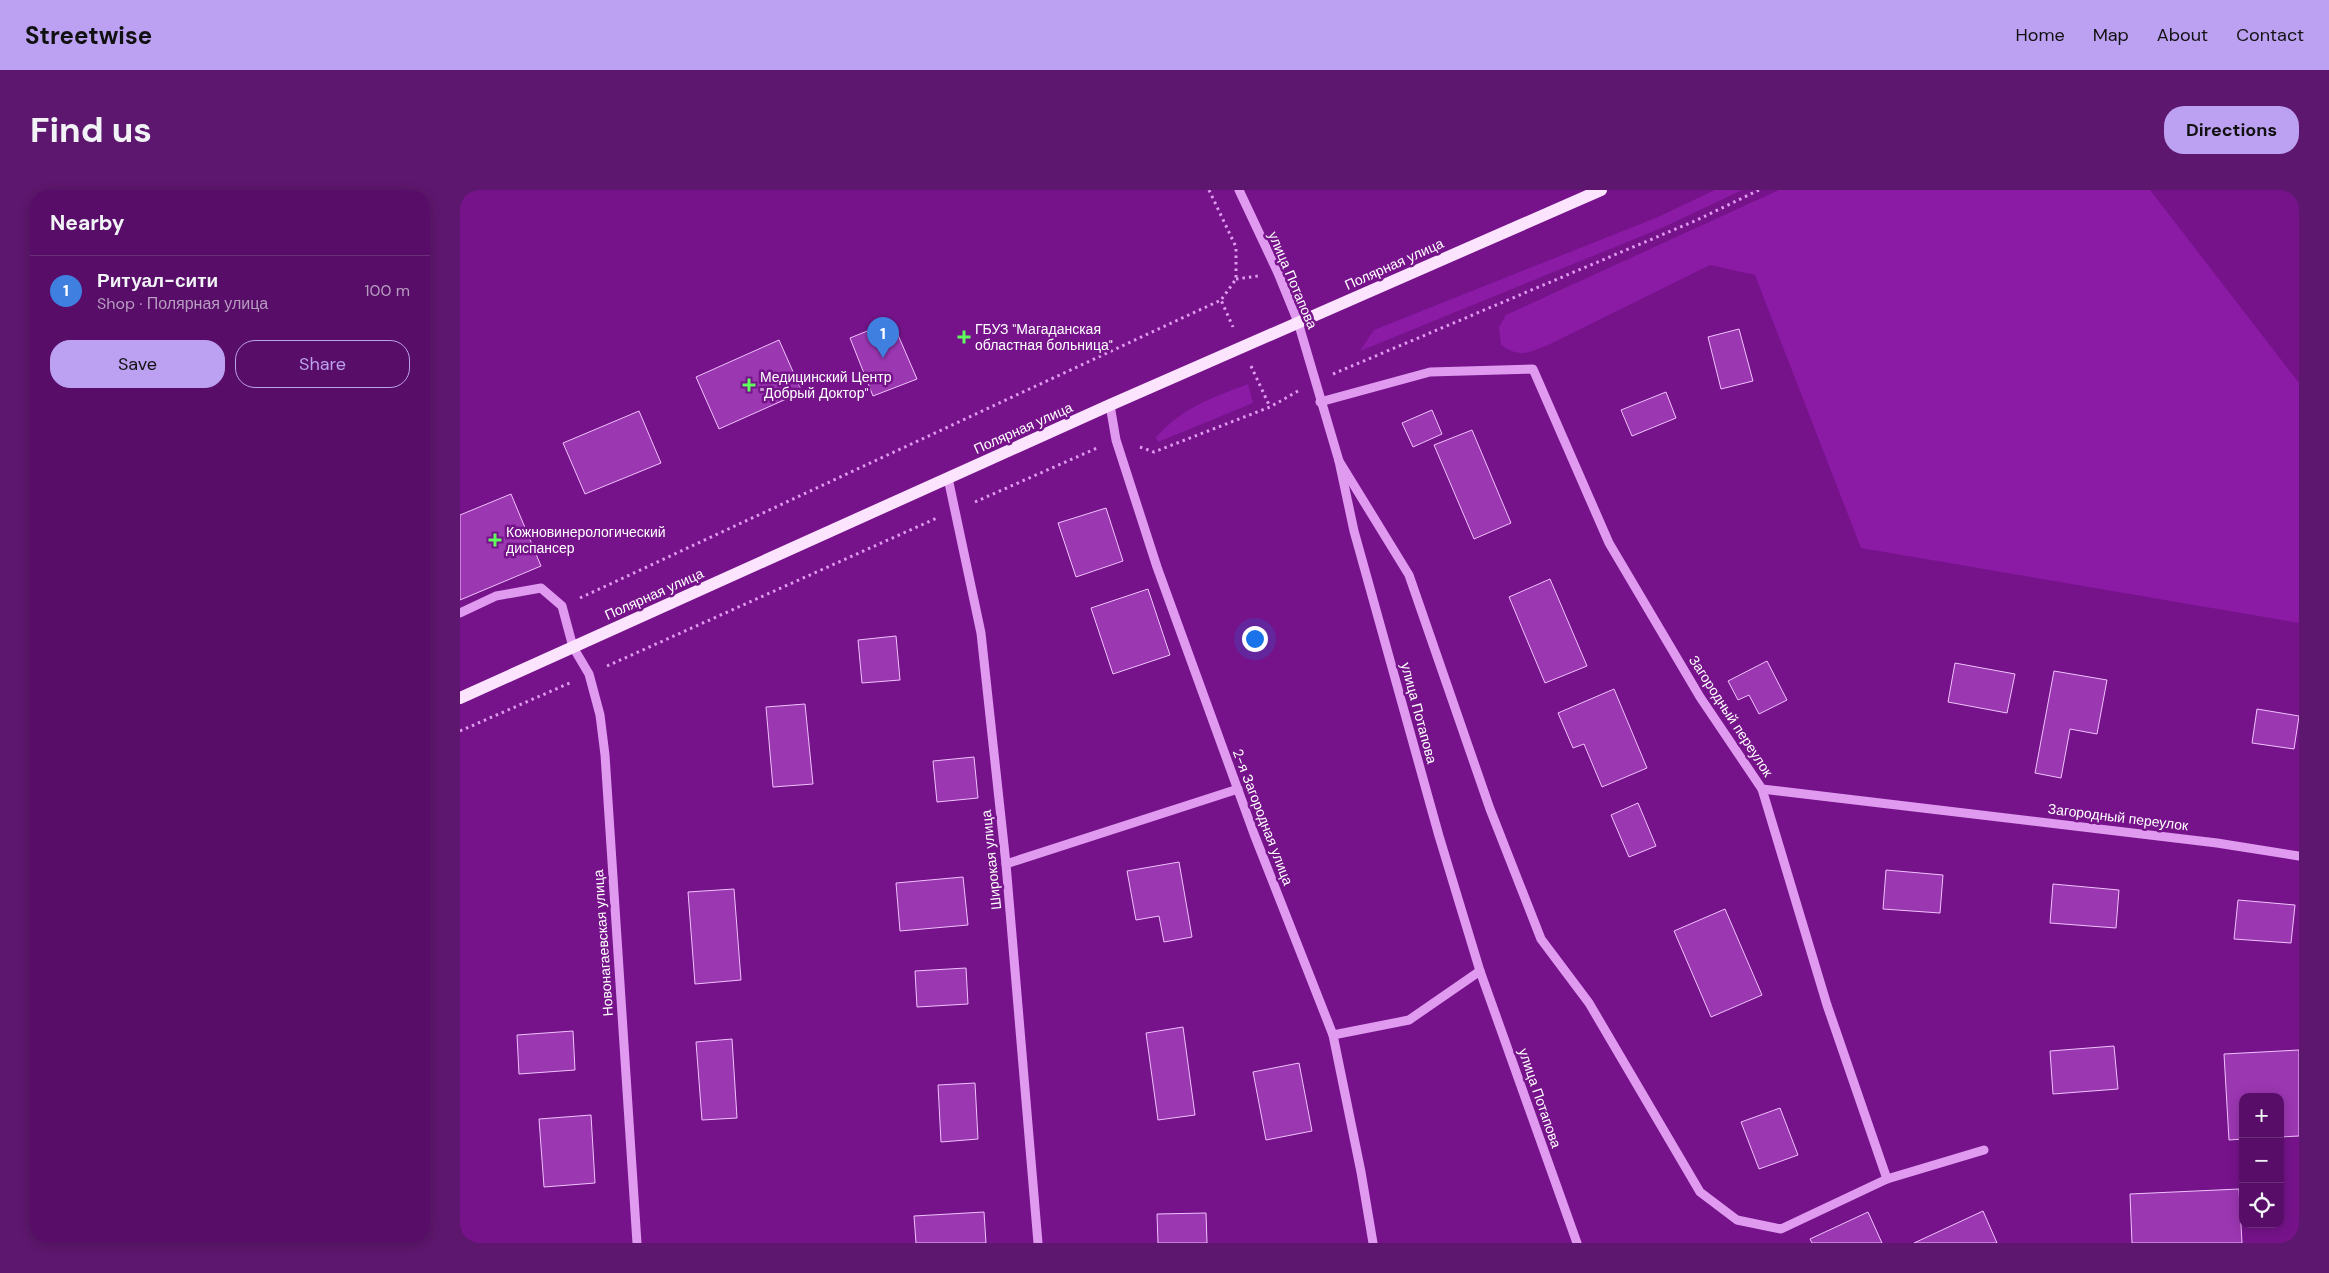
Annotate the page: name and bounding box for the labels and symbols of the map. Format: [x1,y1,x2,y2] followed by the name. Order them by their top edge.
[1264,229,1322,332] street label: улица Потапова
[1342,234,1446,294] street label: Полярная улица
[867,317,899,358] pin: 1
[975,320,1113,354] place label: ГБУЗ "Магаданская областная больница"
[957,330,971,344] marker: ГБУЗ "Магаданская областная больница"
[760,368,892,402] place label: Медицинский Центр "Добрый Доктор"
[742,378,756,392] marker: Медицинский Центр "Добрый Доктор"
[971,398,1075,458] street label: Полярная улица
[506,523,666,557] place label: Кожновинерологический диспансер
[488,533,502,547] marker: Кожновинерологический диспансер
[602,564,706,624] street label: Полярная улица
[1242,626,1268,652] your location
[1685,652,1778,781] street label: Загородный переулок
[1397,660,1441,766] street label: улица Потапова
[1229,746,1297,888] street label: 2-я Загородная улица
[2047,799,2190,835] street label: Загородный переулок
[977,809,1005,911] street label: Широкая улица
[589,869,617,1017] street label: Новонагаевская улица
[1515,1046,1566,1150] street label: улица Потапова

